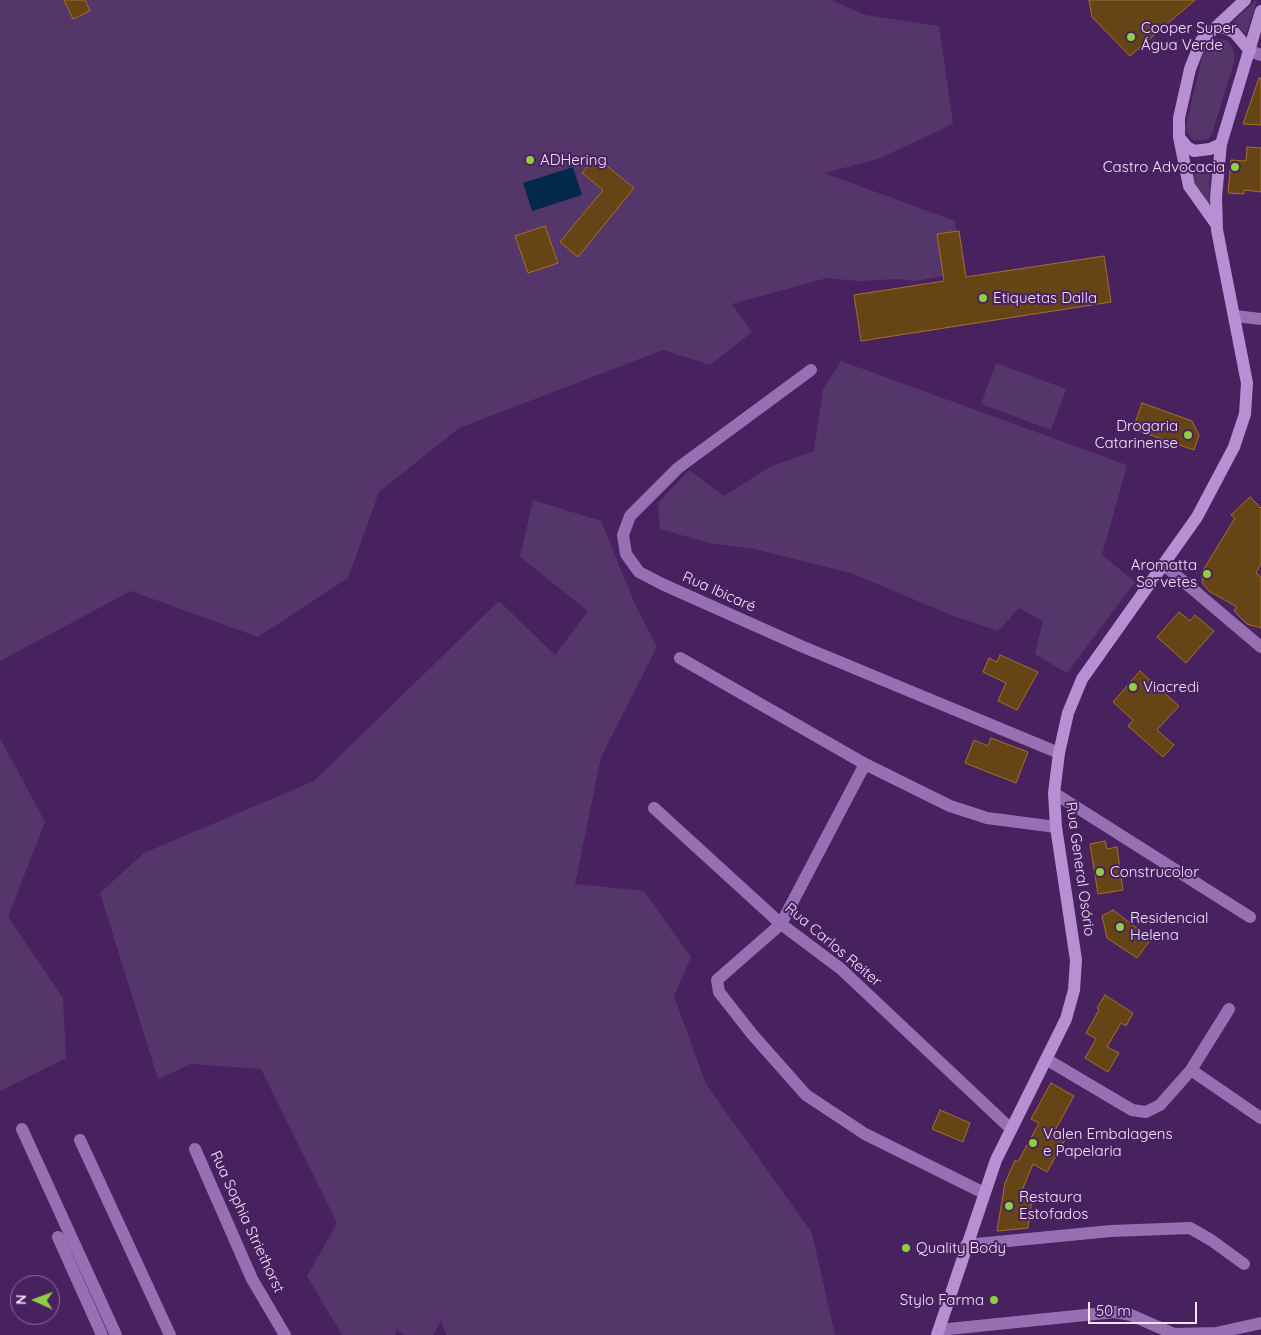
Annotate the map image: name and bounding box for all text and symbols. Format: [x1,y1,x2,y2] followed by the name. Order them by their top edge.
[1141,19,1237,54] place label: Cooper Super Água Verde
[1125,31,1137,43] marker: Cooper Super Água Verde
[540,151,607,169] place label: ADHering
[524,154,536,166] marker: ADHering
[1103,158,1225,176] place label: Castro Advocacia
[1229,161,1241,173] marker: Castro Advocacia
[993,289,1097,307] place label: Etiquetas Dalla
[977,292,989,304] marker: Etiquetas Dalla
[1095,417,1178,452] place label: Drogaria Catarinense
[1182,429,1194,441] marker: Drogaria Catarinense
[1131,556,1197,591] place label: Aromatta Sorvetes
[680,568,758,616] street label: Rua Ibicaré
[1201,568,1213,580] marker: Aromatta Sorvetes
[1143,678,1199,696] place label: Viacredi
[1127,681,1139,693] marker: Viacredi
[1062,801,1098,937] street label: Rua General Osório
[1110,863,1199,881] place label: Construcolor
[1094,866,1106,878] marker: Construcolor
[781,899,885,991] street label: Rua Carlos Reiter
[1130,909,1208,944] place label: Residencial Helena
[1114,921,1126,933] marker: Residencial Helena
[1043,1125,1173,1160] place label: Valen Embalagens e Papelaria
[1027,1137,1039,1149] marker: Valen Embalagens e Papelaria
[206,1148,288,1296] street label: Rua Sophia Striethorst
[1019,1188,1088,1223] place label: Restaura Estofados
[1003,1200,1015,1212] marker: Restaura Estofados
[916,1239,1006,1257] place label: Quality Body
[900,1242,912,1254] marker: Quality Body
[10,1275,60,1325] north arrow
[900,1291,984,1309] place label: Stylo Farma
[1091,1292,1200,1324] scale bar
[12,1294,30,1305] text: N
[988,1294,1000,1306] marker: Stylo Farma
[1096,1301,1131,1320] text: 50 m

